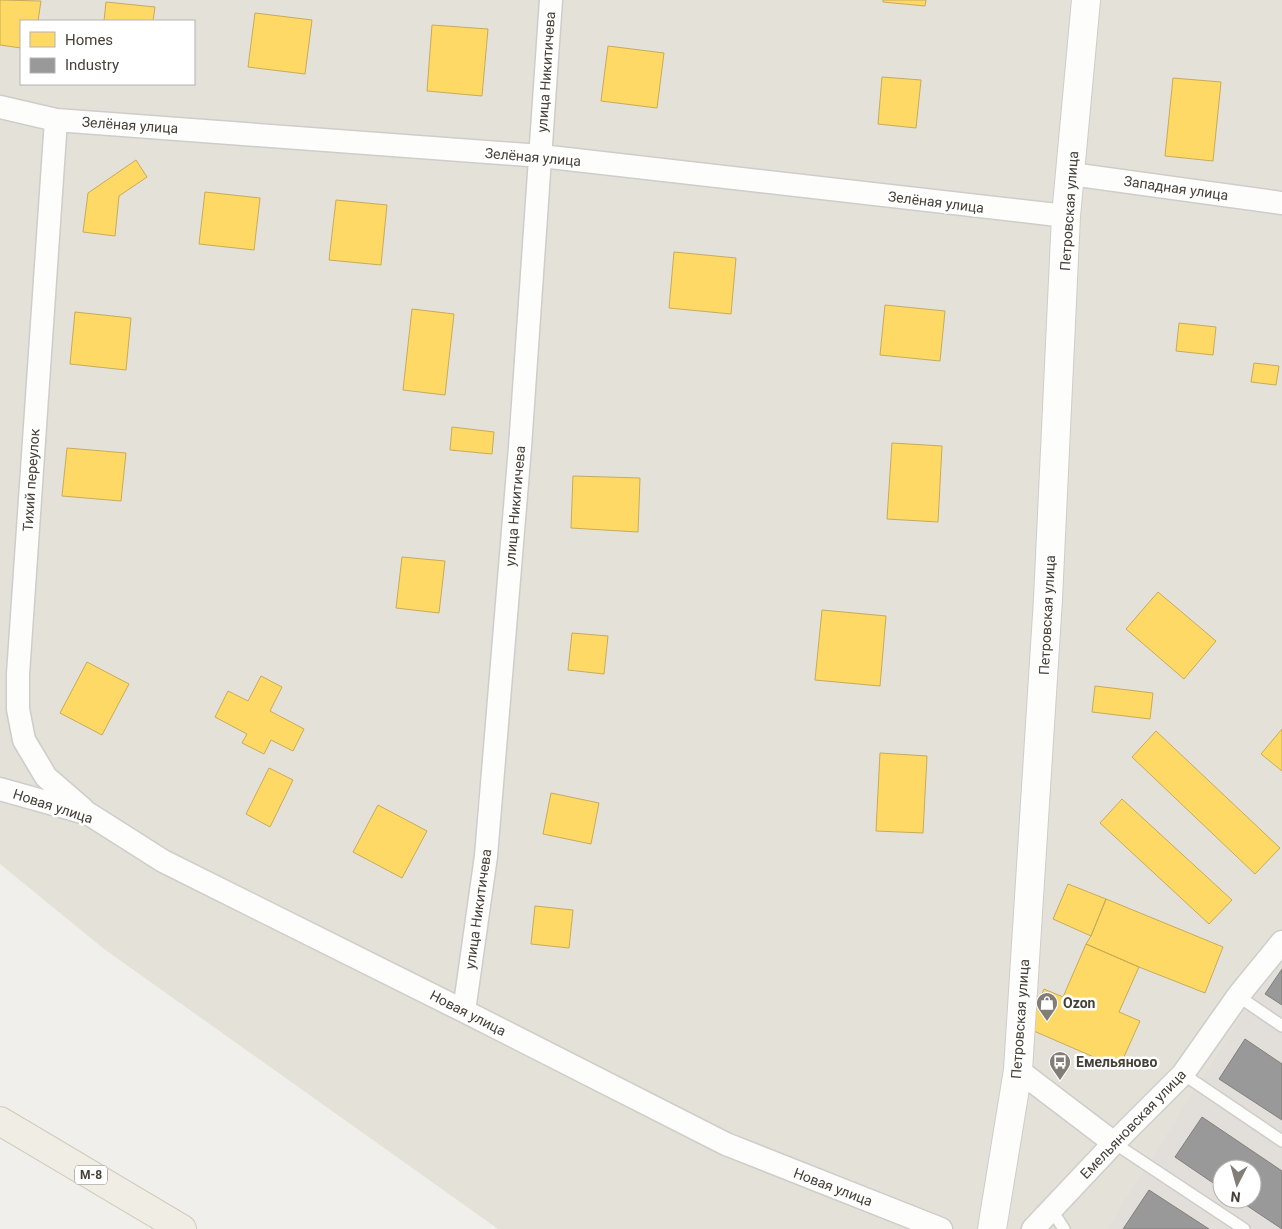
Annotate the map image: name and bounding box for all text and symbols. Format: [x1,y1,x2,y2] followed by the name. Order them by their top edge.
[534,11,558,133] street label: улица Никитичева
[20,20,195,85] legend
[65,31,113,49] text: Homes
[65,56,119,74] text: Industry
[81,114,179,136] street label: Зелёная улица
[484,145,582,169] street label: Зелёная улица
[1057,151,1081,271] street label: Петровская улица
[1123,173,1229,203] street label: Западная улица
[887,188,985,216] street label: Зелёная улица
[19,428,43,532] street label: Тихий переулок
[502,445,528,567] street label: улица Никитичева
[1036,555,1058,675] street label: Петровская улица
[11,786,95,826] street label: Новая улица
[462,848,494,970] street label: улица Никитичева
[1008,959,1032,1079] street label: Петровская улица
[427,987,509,1039] street label: Новая улица
[1035,991,1059,1022] shop icon: Ozon
[1063,995,1096,1011] place label: Ozon
[1048,1050,1072,1081] bus stop icon: Емельяново
[1076,1054,1157,1070] place label: Емельяново
[1077,1066,1189,1182] street label: Емельяновская улица
[1212,1159,1262,1209] north arrow
[791,1165,875,1209] street label: Новая улица
[75,1166,107,1184] road number: М-8
[1230,1188,1241,1205] text: N

